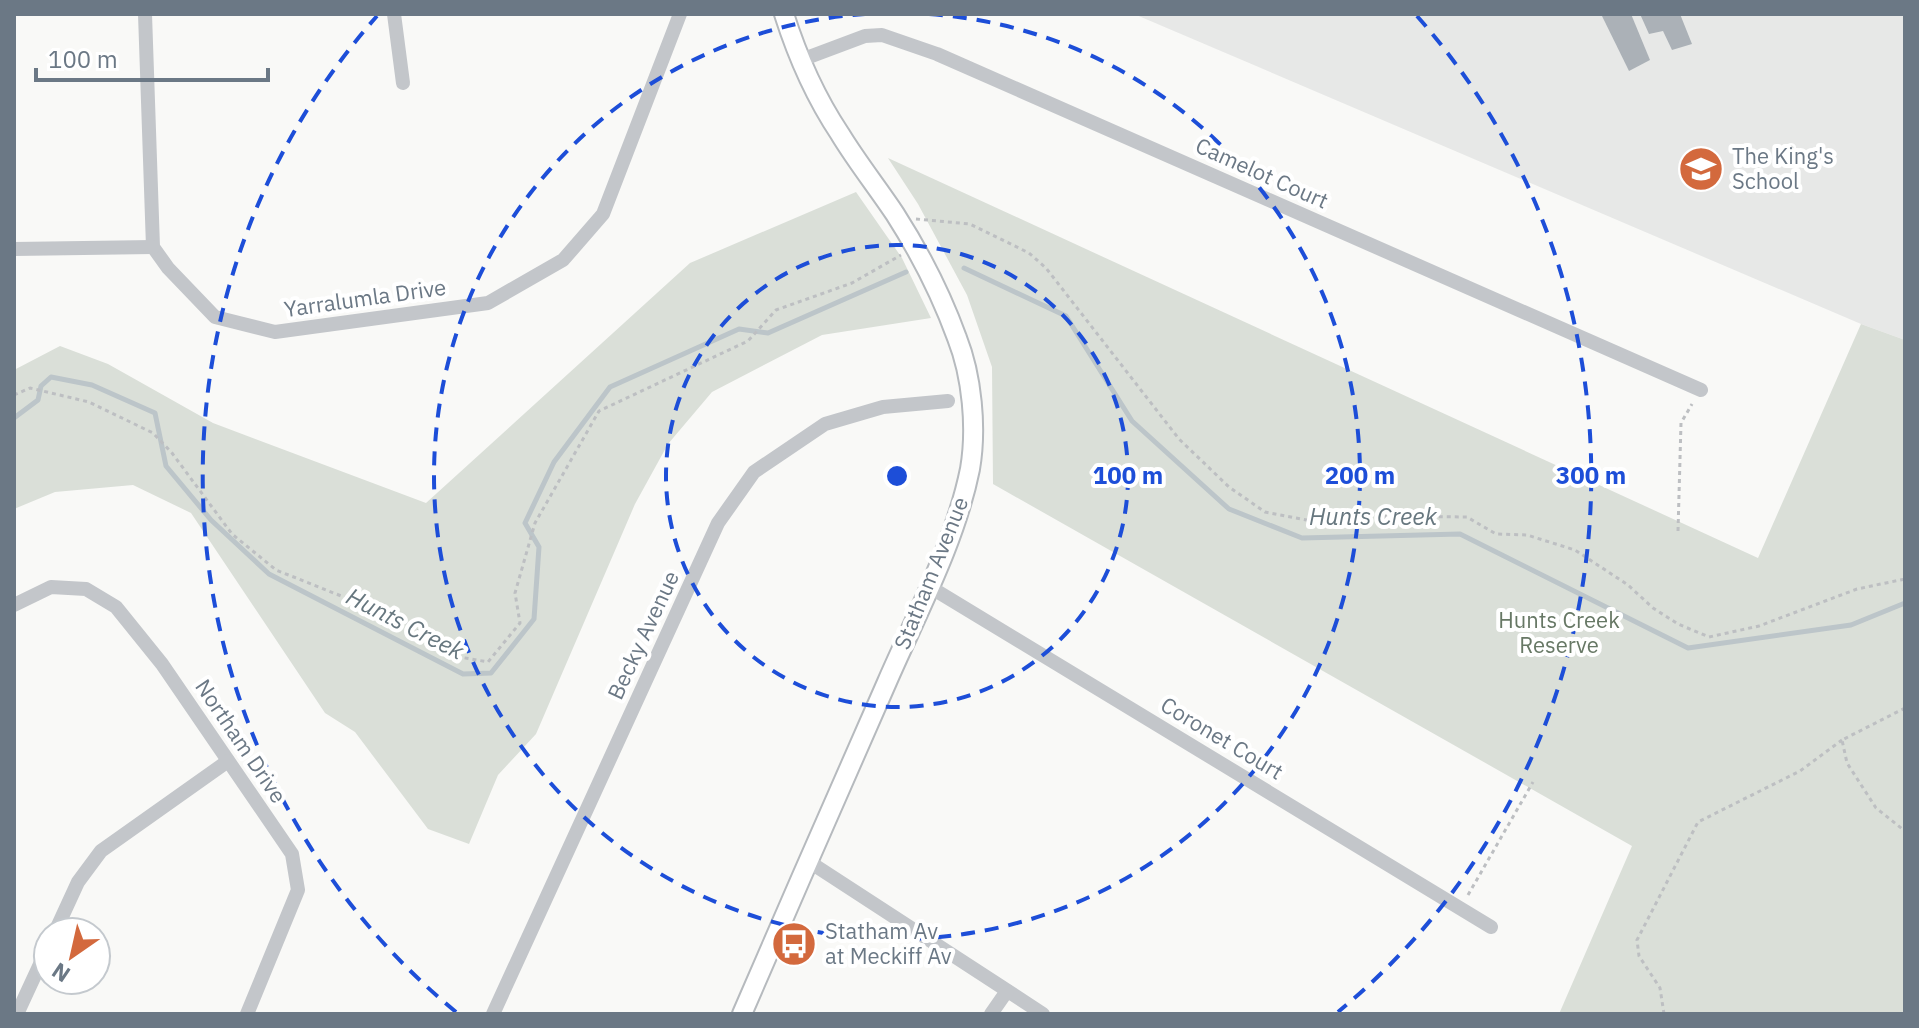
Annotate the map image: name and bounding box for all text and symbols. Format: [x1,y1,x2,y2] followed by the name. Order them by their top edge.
[36,32,268,82] scale bar
[48,43,118,75] text: 100 m
[1191,130,1333,215] street label: Camelot Court
[1732,141,1834,195] place label: The King's School
[1677,145,1725,193] school or university icon: The King's School
[282,272,448,323] street label: Yarralumla Drive
[1093,459,1163,491] text: 100 m
[1325,459,1395,491] text: 200 m
[1556,459,1626,491] text: 300 m
[883,462,911,490] centre of rings
[887,492,974,653] street label: Statham Avenue
[1309,500,1438,532] water label: Hunts Creek
[600,566,685,704] street label: Becky Avenue
[341,580,470,667] water label: Hunts Creek
[1498,605,1620,659] park label: Hunts Creek Reserve
[189,673,294,808] street label: Northam Drive
[1156,690,1289,786] street label: Coronet Court
[32,916,112,996] north arrow
[825,916,952,970] place label: Statham Av at Meckiff Av
[770,920,818,968] bus stop icon: Statham Av at Meckiff Av
[46,957,75,989] text: N

